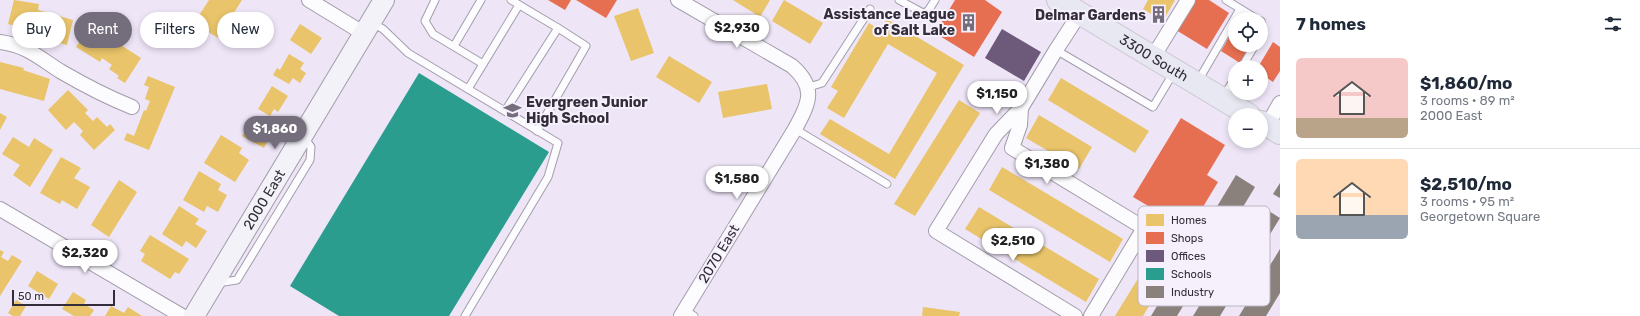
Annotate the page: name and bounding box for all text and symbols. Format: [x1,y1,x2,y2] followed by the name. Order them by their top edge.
[1149,5,1169,25] building icon: Delmar Gardens
[823,6,955,39] place label: Assistance League of Salt Lake
[1035,7,1146,24] place label: Delmar Gardens
[12,12,66,48] chip: Buy
[74,12,132,48] chip: Rent
[140,12,209,48] chip: Filters
[217,12,274,48] chip: New
[958,12,978,32] building icon: Assistance League of Salt Lake
[1228,12,1268,148] map controls
[1228,12,1268,52] button: locate
[1602,13,1624,35] icon: filters
[1296,14,1366,34] text: 7 homes
[704,15,770,49] pin: $2,930
[714,20,760,35] text: $2,930
[1116,31,1191,85] street label: 3300 South
[1228,60,1268,100] button: +
[1420,73,1512,93] text: $1,860/mo
[1328,74,1376,122] icon: home
[964,81,1030,115] pin: $1,150
[976,86,1018,101] text: $1,150
[1420,93,1515,108] text: 3 rooms · 89 m²
[526,94,648,127] place label: Evergreen Junior High School
[503,100,523,120] school or university icon: Evergreen Junior High School
[1228,108,1268,148] button: −
[1420,108,1482,123] text: 2000 East
[242,116,308,150] pin: $1,860
[253,121,297,136] text: $1,860
[1014,151,1080,185] pin: $1,380
[1025,156,1069,171] text: $1,380
[239,166,289,233] street label: 2000 East
[704,166,770,200] pin: $1,580
[715,171,759,186] text: $1,580
[1420,174,1512,194] text: $2,510/mo
[1328,175,1376,223] icon: home
[1420,194,1514,209] text: 3 rooms · 95 m²
[1138,206,1270,306] legend
[1420,209,1540,224] text: Georgetown Square
[1171,214,1207,227] text: Homes
[695,221,743,286] street label: 2070 East
[980,228,1046,262] pin: $2,510
[1171,232,1203,245] text: Shops
[991,233,1035,248] text: $2,510
[52,240,118,274] pin: $2,320
[62,245,108,260] text: $2,320
[1171,250,1206,263] text: Offices
[1171,268,1212,281] text: Schools
[1171,286,1214,299] text: Industry
[12,288,115,307] scale bar
[18,290,44,303] text: 50 m

